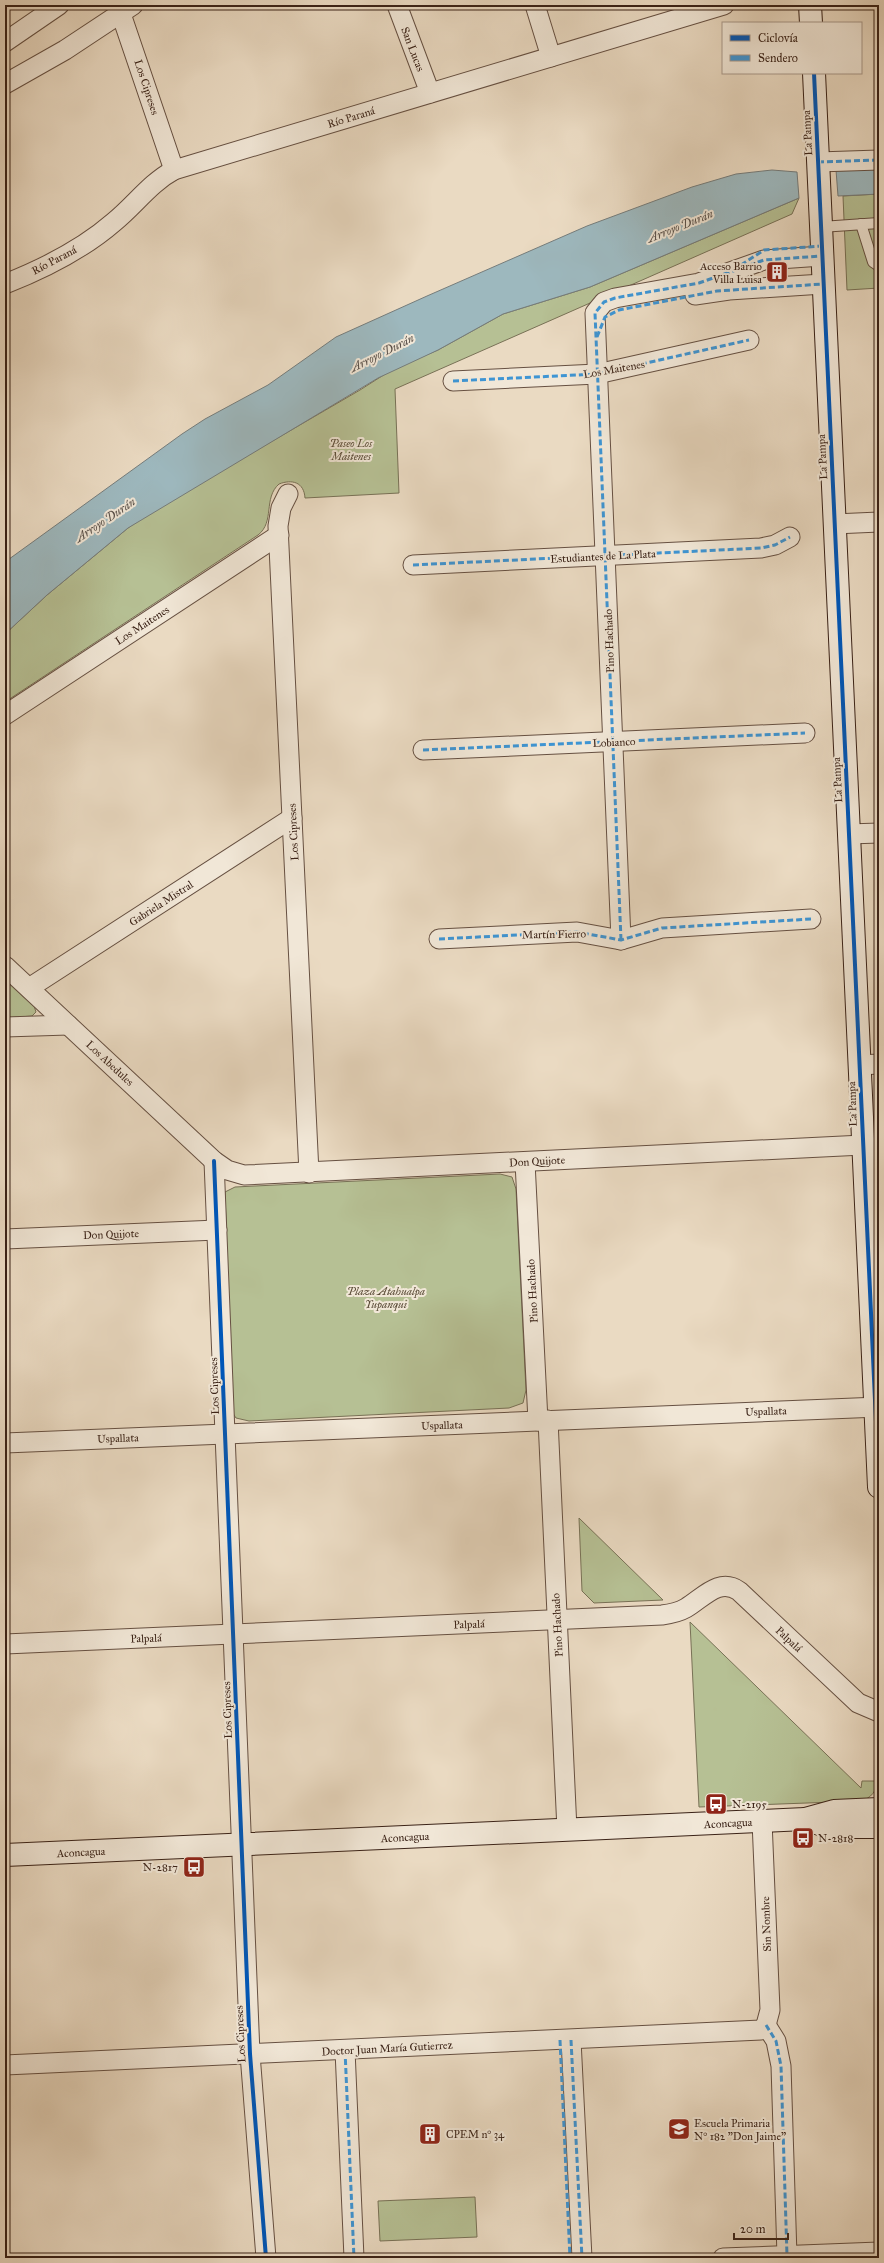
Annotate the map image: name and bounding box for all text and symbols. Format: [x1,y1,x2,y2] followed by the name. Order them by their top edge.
[722,22,862,74] legend
[398,25,427,73] street label: San Lucas
[758,31,799,45] text: Ciclovía
[758,51,798,65] text: Sendero
[131,58,162,116] street label: Los Cipreses
[326,104,377,131] street label: Río Paraná
[800,110,815,156] street label: La Pampa
[643,206,716,246] water label: Arroyo Durán
[30,243,79,278] street label: Río Paraná
[764,259,790,285] building icon: Acceso Barrio Villa Luisa
[699,260,762,286] place label: Acceso Barrio Villa Luisa
[346,331,417,376] water label: Arroyo Durán
[582,358,646,381] street label: Los Maitenes
[815,434,830,480] street label: La Pampa
[330,437,373,463] park label: Paseo Los Maitenes
[71,494,138,546] water label: Arroyo Durán
[550,547,656,566] street label: Estudiantes de La Plata
[113,603,172,648] street label: Los Maitenes
[602,608,617,673] street label: Pino Hachado
[592,735,636,750] street label: Lobianco
[830,757,845,803] street label: La Pampa
[286,803,301,861] street label: Los Cipreses
[127,878,196,929] street label: Gabriela Mistral
[522,927,586,942] street label: Martín Fierro
[83,1038,136,1089] street label: Los Abedules
[845,1081,860,1127] street label: La Pampa
[509,1154,566,1169] street label: Don Quijote
[83,1227,140,1242] street label: Don Quijote
[524,1258,541,1323] street label: Pino Hachado
[347,1285,425,1312] park label: Plaza Atahualpa Yupanqui
[207,1357,222,1415] street label: Los Cipreses
[745,1404,787,1419] street label: Uspallata
[421,1418,463,1433] street label: Uspallata
[97,1431,139,1446] street label: Uspallata
[549,1592,566,1657] street label: Pino Hachado
[453,1617,485,1632] street label: Palpalá
[773,1624,805,1655] street label: Palpalá
[130,1631,162,1646] street label: Palpalá
[220,1681,235,1739] street label: Los Cipreses
[703,1791,729,1817] bus stop icon: N-2195
[732,1798,767,1811] place label: N-2195
[702,1816,753,1831] street label: Aconcagua
[790,1825,816,1851] bus stop icon: N-2818
[379,1830,430,1845] street label: Aconcagua
[818,1832,853,1845] place label: N-2818
[55,1845,106,1860] street label: Aconcagua
[181,1854,207,1880] bus stop icon: N-2817
[143,1861,178,1874] place label: N-2817
[759,1896,774,1952] street label: Sin Nombre
[233,2005,248,2063] street label: Los Cipreses
[321,2039,453,2059] street label: Doctor Juan María Gutierrez
[666,2116,692,2142] school or university icon: Escuela Primaria N° 182 "Don Jaime"
[694,2117,786,2144] place label: Escuela Primaria N° 182 "Don Jaime"
[417,2121,443,2147] building icon: CPEM n° 34
[446,2128,505,2141] place label: CPEM n° 34
[734,2215,788,2241] scale bar
[740,2222,766,2236] text: 20 m

